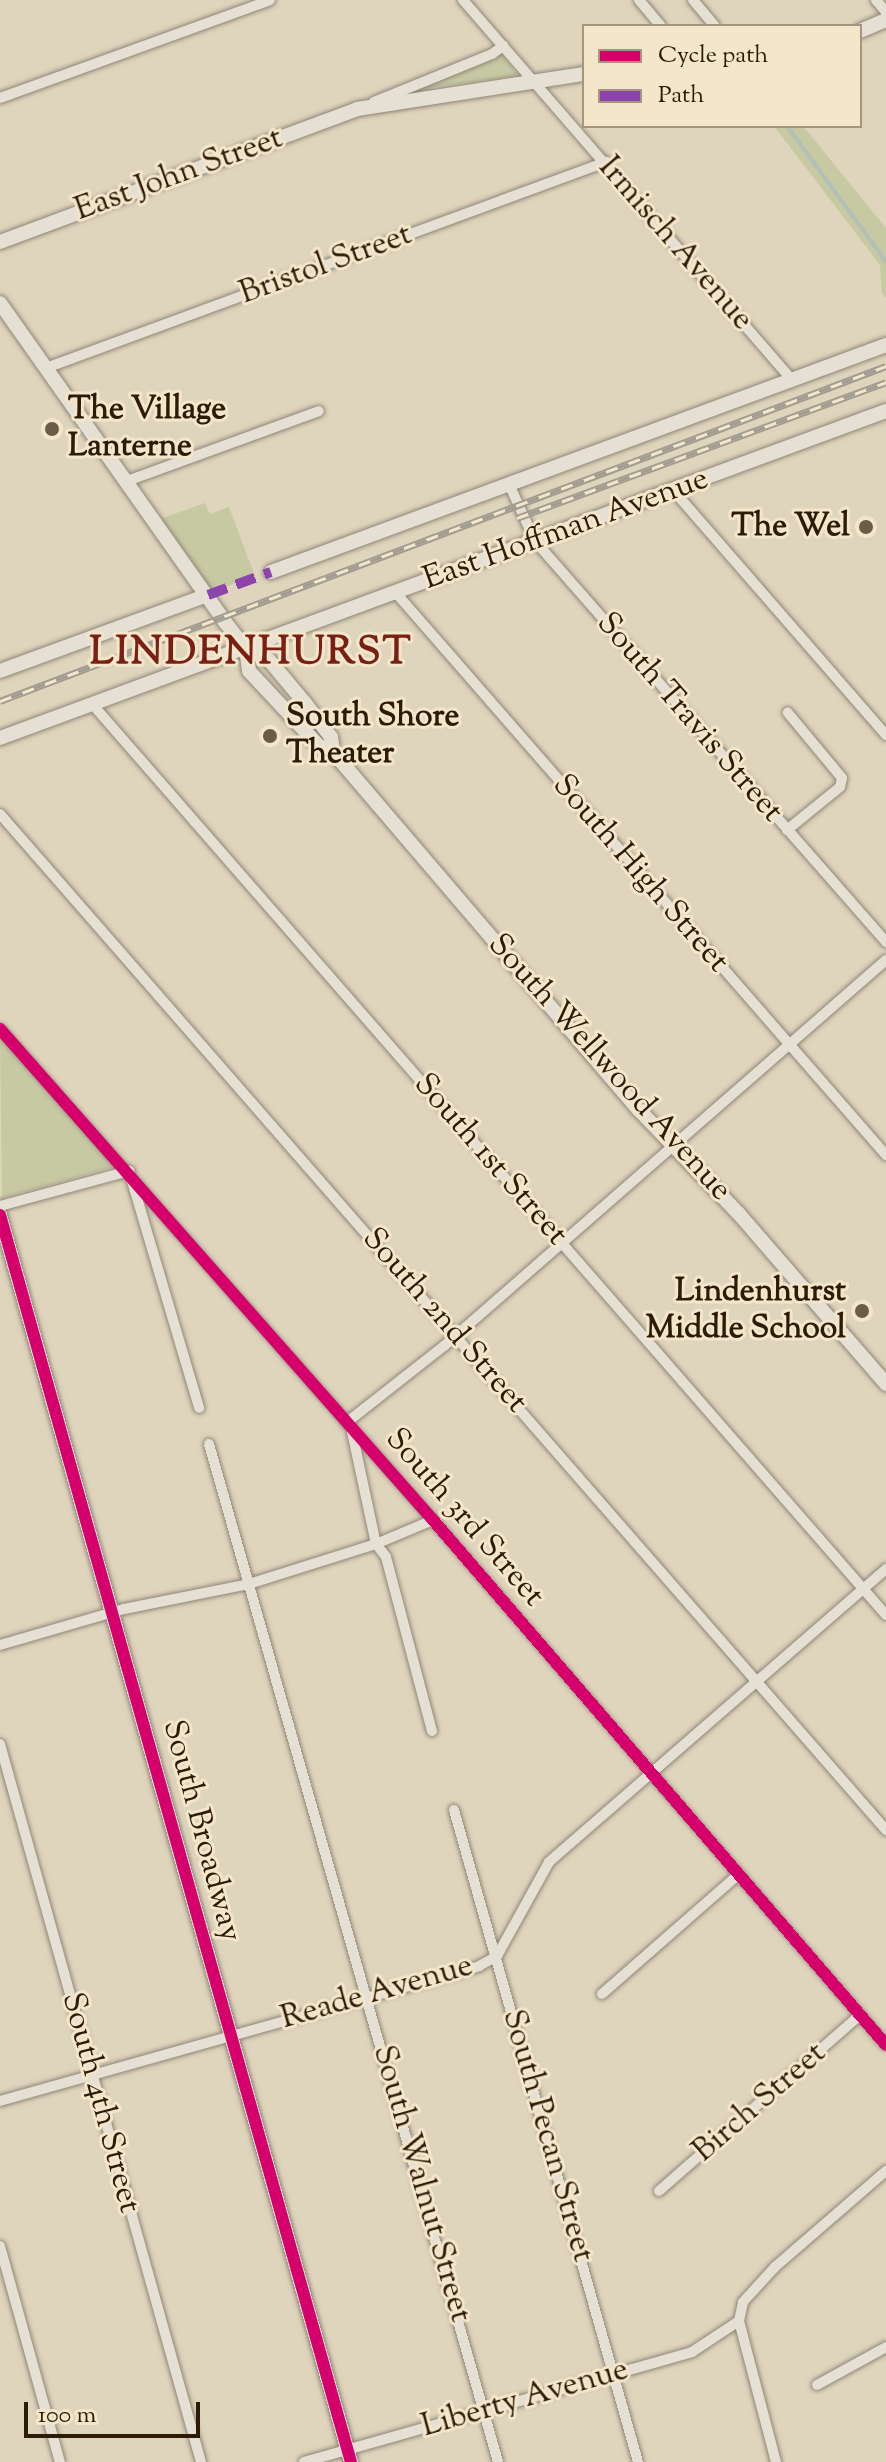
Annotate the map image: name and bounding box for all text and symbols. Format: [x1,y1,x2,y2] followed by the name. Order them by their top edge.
[582,24,862,128] legend
[658,39,768,73] text: Cycle path
[658,79,704,113] text: Path
[70,120,288,230] street label: East John Street
[589,149,761,339] street label: Irmisch Avenue
[235,216,417,314] street label: Bristol Street
[68,392,226,467] place label: The Village Lanterne
[43,420,61,438] marker: The Village Lanterne
[418,461,714,599] street label: East Hoffman Avenue
[731,508,850,546] place label: The Wel
[857,518,875,536] marker: The Wel
[587,605,791,831] street label: South Travis Street
[89,630,413,678] district label: LINDENHURST
[286,699,460,774] place label: South Shore Theater
[261,727,279,745] marker: South Shore Theater
[544,767,736,981] street label: South High Street
[479,927,739,1209] street label: South Wellwood Avenue
[405,1066,575,1254] street label: South 1st Street
[353,1221,535,1421] street label: South 2nd Street
[646,1274,846,1349] place label: Lindenhurst Middle School
[853,1302,871,1320] marker: Lindenhurst Middle School
[376,1421,552,1615] street label: South 3rd Street
[153,1716,249,1946] street label: South Broadway
[277,1947,477,2039] street label: Reade Avenue
[52,1989,148,2217] street label: South 4th Street
[493,2005,601,2267] street label: South Pecan Street
[686,2035,834,2171] street label: Birch Street
[363,2041,479,2327] street label: South Walnut Street
[417,2351,633,2447] street label: Liberty Avenue
[28,2386,204,2436] scale bar
[38,2399,96,2433] text: 100 m

